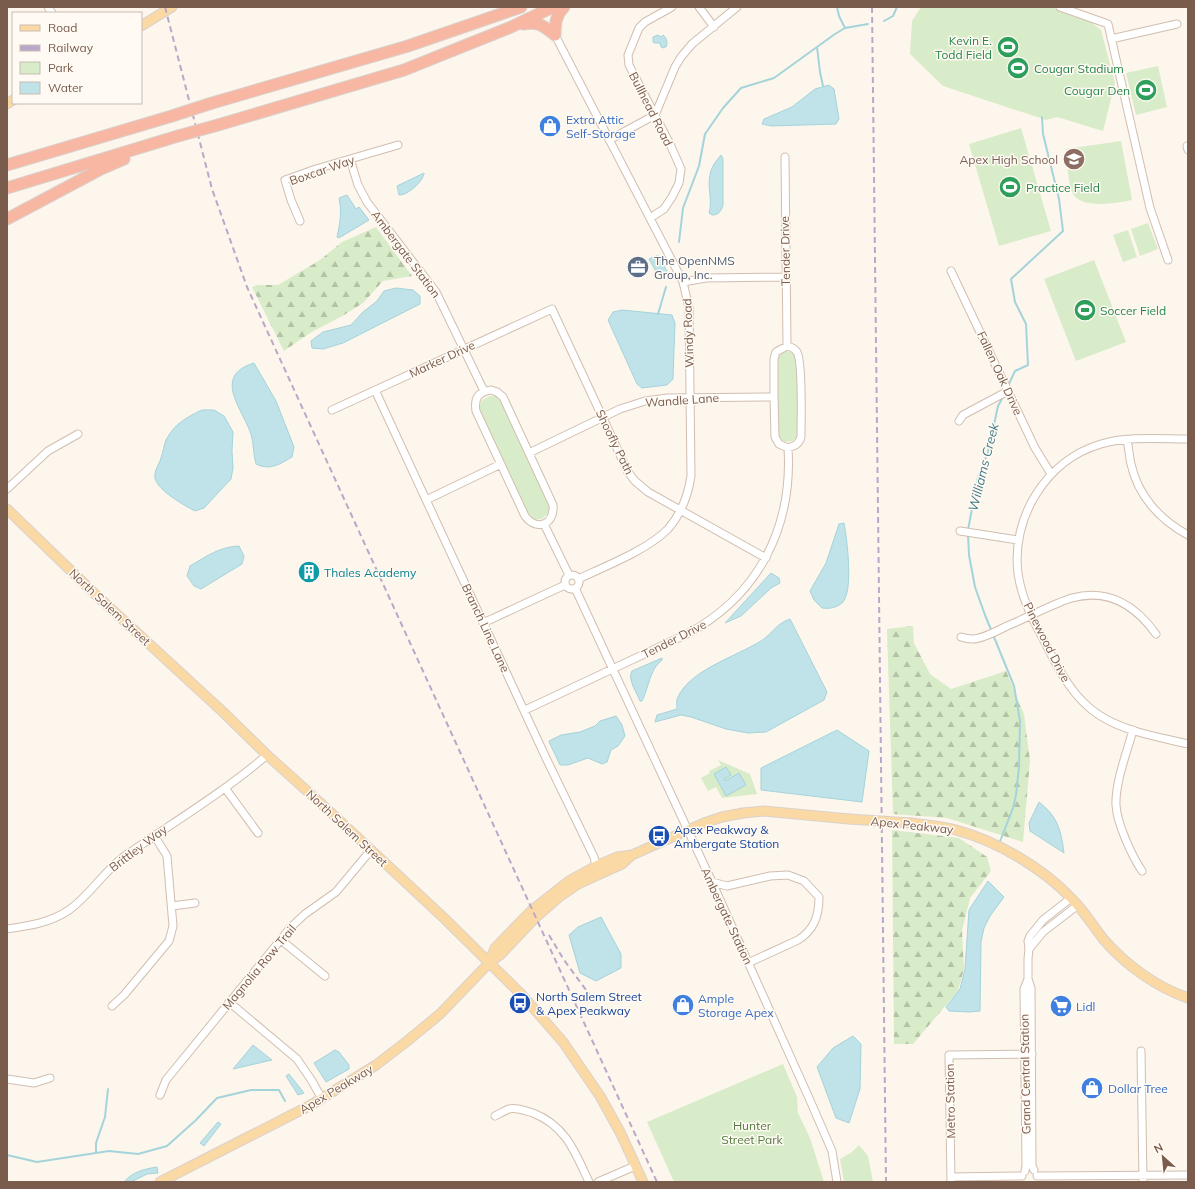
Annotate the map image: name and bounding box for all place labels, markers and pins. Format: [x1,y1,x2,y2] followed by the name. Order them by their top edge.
[935,33,992,62] place label: Kevin E. Todd Field
[995,34,1021,60] sports icon: Kevin E. Todd Field
[1005,55,1031,81] sports icon: Cougar Stadium
[1034,61,1124,76] place label: Cougar Stadium
[1133,77,1159,103] sports icon: Cougar Den
[1064,83,1130,98] place label: Cougar Den
[566,112,635,141] place label: Extra Attic Self-Storage
[537,113,563,139] shop icon: Extra Attic Self-Storage
[1061,146,1087,172] school or university icon: Apex High School
[959,152,1058,167] place label: Apex High School
[997,174,1023,200] sports icon: Practice Field
[1026,180,1100,195] place label: Practice Field
[654,253,735,282] place label: The OpenNMS Group, Inc.
[625,254,651,280] office icon: The OpenNMS Group, Inc.
[1072,297,1098,323] sports icon: Soccer Field
[1100,303,1166,318] place label: Soccer Field
[296,559,322,585] building icon: Thales Academy
[324,565,417,580] place label: Thales Academy
[674,822,779,851] place label: Apex Peakway & Ambergate Station
[646,823,672,849] bus stop icon: Apex Peakway & Ambergate Station
[536,989,642,1018] place label: North Salem Street & Apex Peakway
[507,990,533,1016] bus stop icon: North Salem Street & Apex Peakway
[698,991,774,1020] place label: Ample Storage Apex
[670,992,696,1018] shop icon: Ample Storage Apex
[1048,993,1074,1019] supermarket icon: Lidl
[1076,999,1095,1014] place label: Lidl
[1079,1075,1105,1101] shop icon: Dollar Tree
[1108,1081,1168,1096] place label: Dollar Tree

